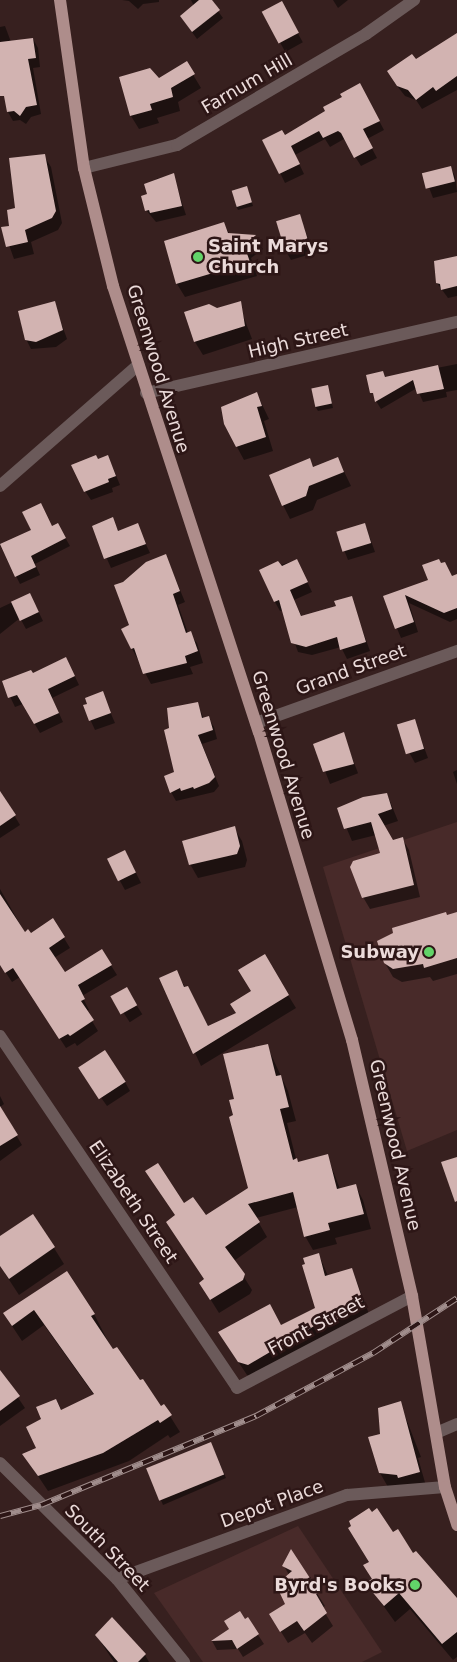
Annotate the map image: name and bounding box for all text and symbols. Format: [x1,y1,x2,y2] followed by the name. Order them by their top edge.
[198,49,296,119] street label: Farnum Hill
[208,236,328,278] place label: Saint Marys Church
[192,251,204,263] marker: Saint Marys Church
[122,282,194,456] street label: Greenwood Avenue
[246,319,350,363] street label: High Street
[293,640,409,700] street label: Grand Street
[247,668,319,842] street label: Greenwood Avenue
[340,941,419,963] place label: Subway
[423,946,435,958] marker: Subway
[365,1057,425,1233] street label: Greenwood Avenue
[84,1137,182,1267] street label: Elizabeth Street
[264,1292,368,1360] street label: Front Street
[218,1475,326,1533] street label: Depot Place
[60,1500,154,1596] street label: South Street
[274,1574,405,1596] place label: Byrd's Books
[409,1579,421,1591] marker: Byrd's Books

